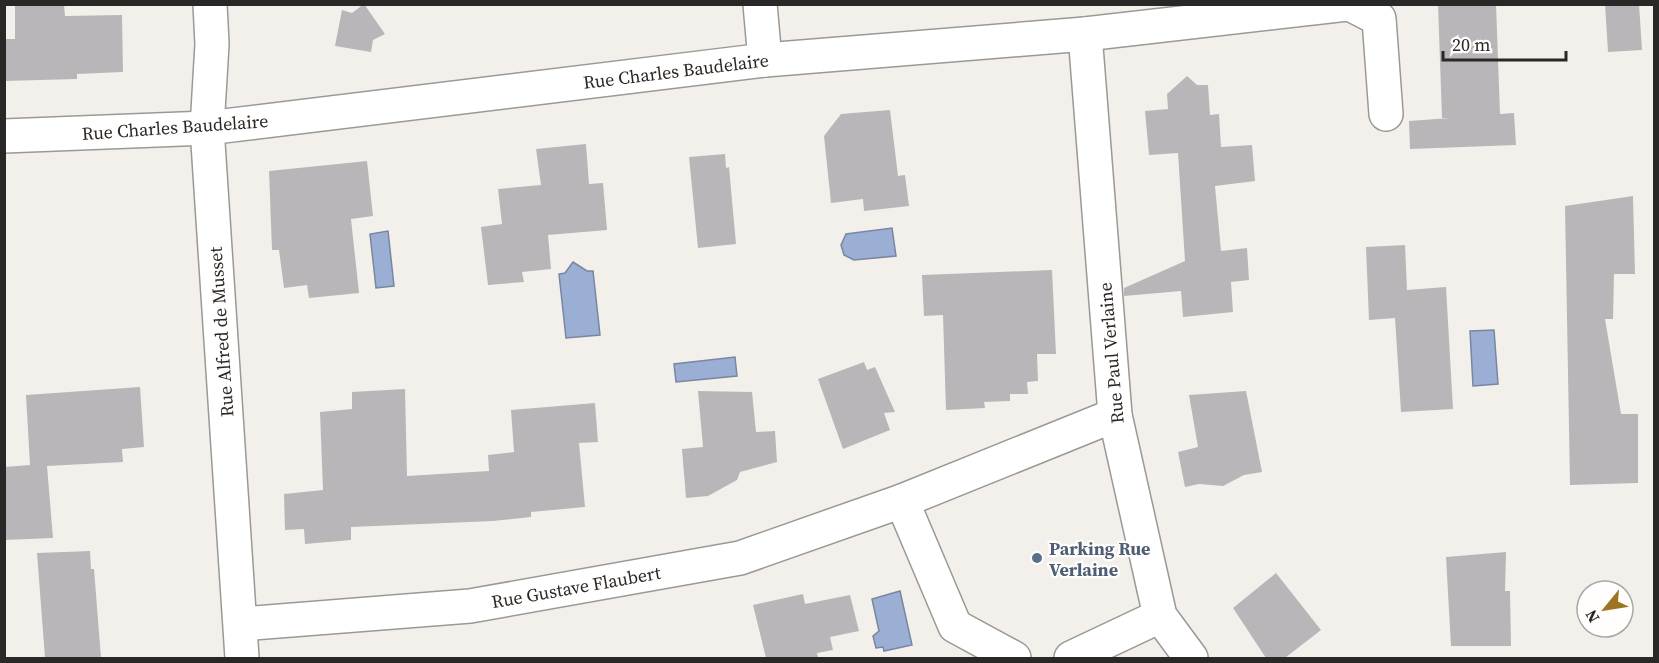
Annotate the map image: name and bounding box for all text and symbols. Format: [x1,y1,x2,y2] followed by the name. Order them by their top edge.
[1443,24,1566,62] scale bar
[1452,32,1490,57] text: 20 m
[582,47,770,95] street label: Rue Charles Baudelaire
[81,108,269,146] street label: Rue Charles Baudelaire
[203,246,239,418] street label: Rue Alfred de Musset
[1092,281,1130,425] street label: Rue Paul Verlaine
[1049,536,1151,582] place label: Parking Rue Verlaine
[1030,551,1044,565] marker: Parking Rue Verlaine
[490,560,663,614] street label: Rue Gustave Flaubert
[1575,579,1635,639] north arrow
[1579,606,1604,627] text: N

